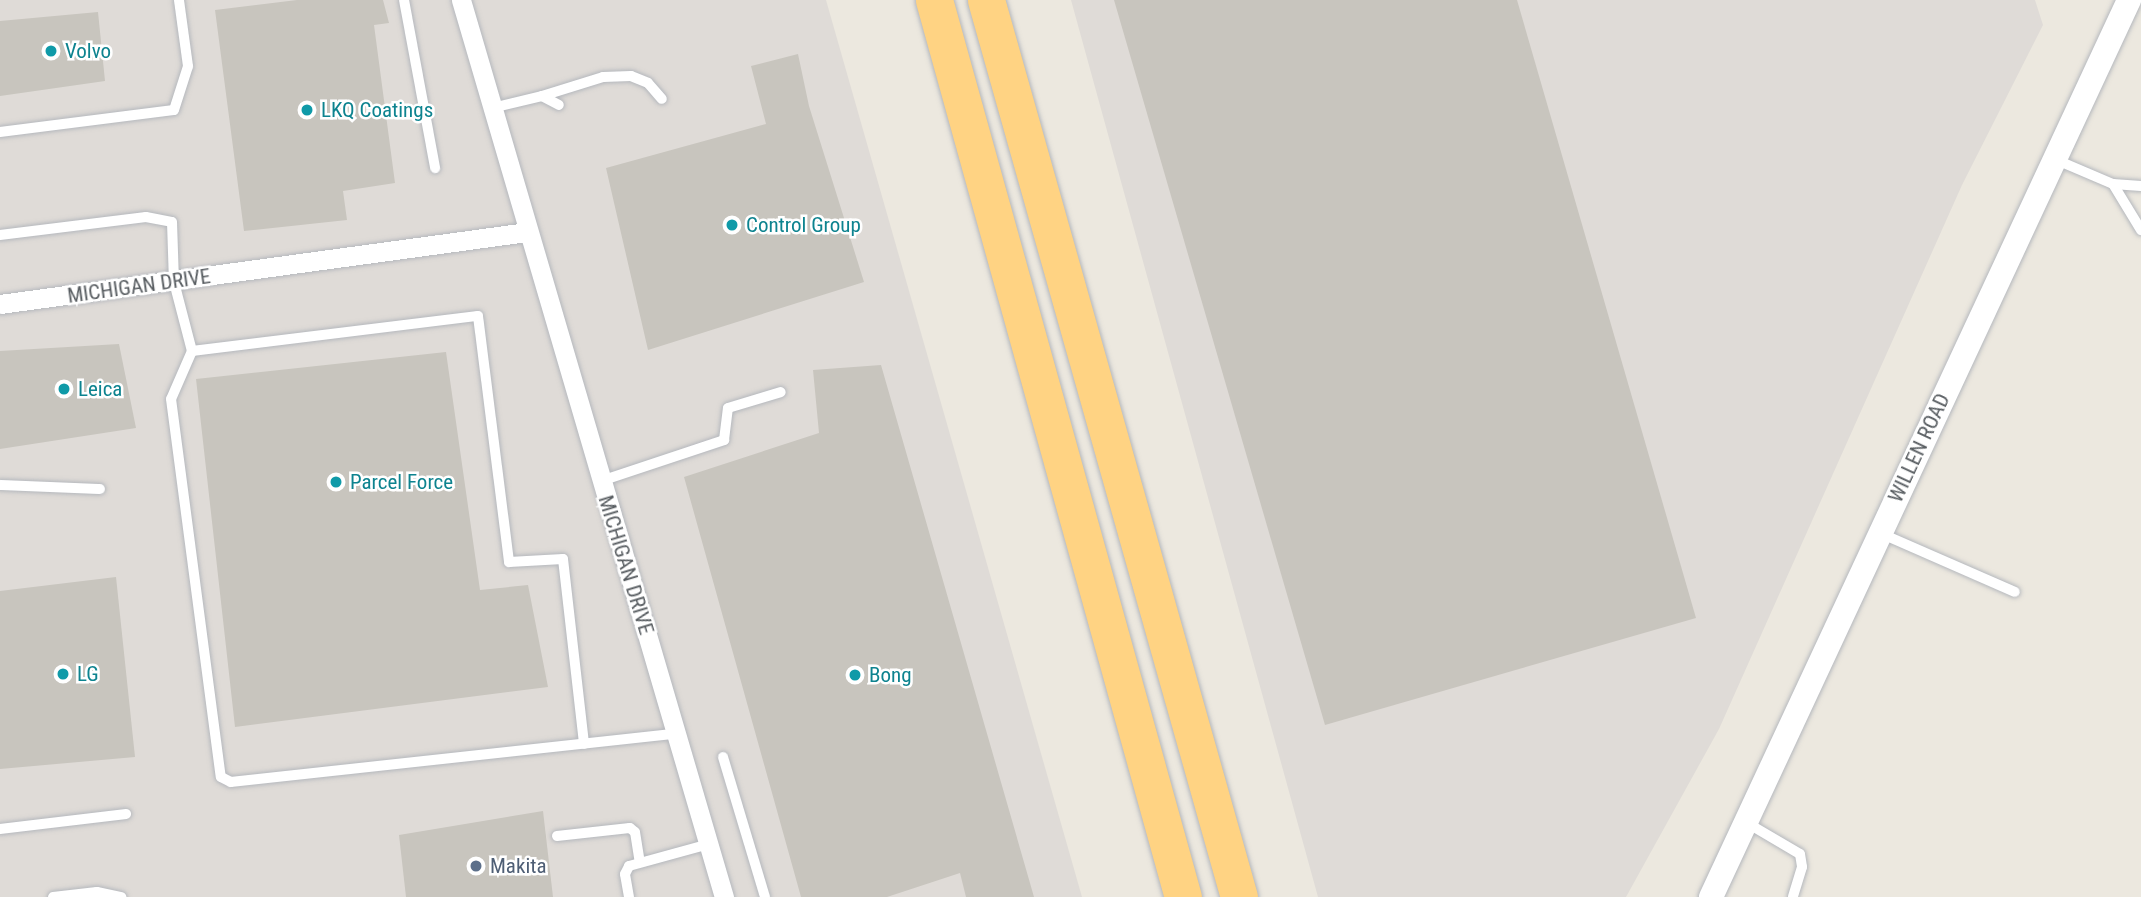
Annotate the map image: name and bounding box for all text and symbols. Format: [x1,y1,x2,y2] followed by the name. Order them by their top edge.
[65,38,111,64] place label: Volvo
[43,43,59,59] marker: Volvo
[321,97,433,123] place label: LKQ Coatings
[299,102,315,118] marker: LKQ Coatings
[746,212,861,238] place label: Control Group
[724,217,740,233] marker: Control Group
[66,263,212,309] street label: MICHIGAN DRIVE
[78,376,122,402] place label: Leica
[56,381,72,397] marker: Leica
[1883,390,1955,506] street label: WILLEN ROAD
[350,469,453,495] place label: Parcel Force
[328,474,344,490] marker: Parcel Force
[593,492,659,638] street label: MICHIGAN DRIVE
[77,661,99,687] place label: LG
[869,662,912,688] place label: Bong
[55,666,71,682] marker: LG
[847,667,863,683] marker: Bong
[490,853,546,879] place label: Makita
[468,858,484,874] marker: Makita

